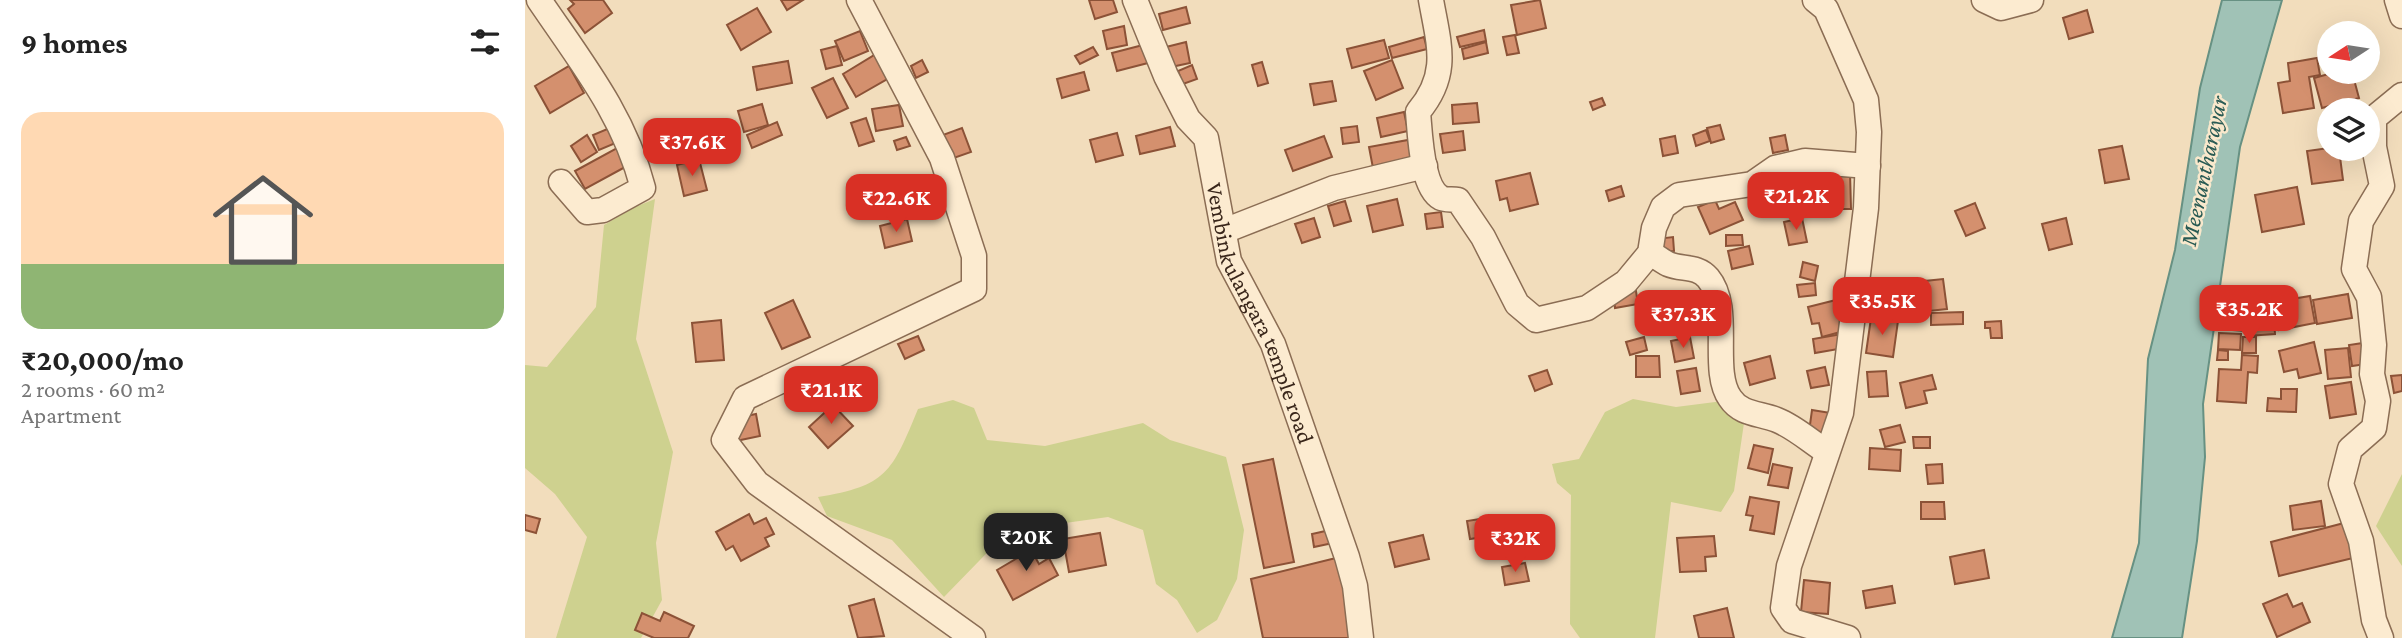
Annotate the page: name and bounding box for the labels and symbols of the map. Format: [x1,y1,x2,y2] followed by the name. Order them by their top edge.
[2317,21,2380,84] north arrow
[2174,93,2232,249] water label: Meenantharayar
[635,118,749,178] pin: ₹37.6K
[1739,173,1853,232] pin: ₹21.2K
[839,174,953,234] pin: ₹22.6K
[1202,180,1320,447] street label: Vembinkulangara temple road
[1825,278,1939,337] pin: ₹35.5K
[2192,286,2306,345] pin: ₹35.2K
[1626,290,1740,350] pin: ₹37.3K
[774,366,888,426] pin: ₹21.1K
[985,514,1067,573] pin: ₹20K
[1474,514,1556,574] pin: ₹32K

